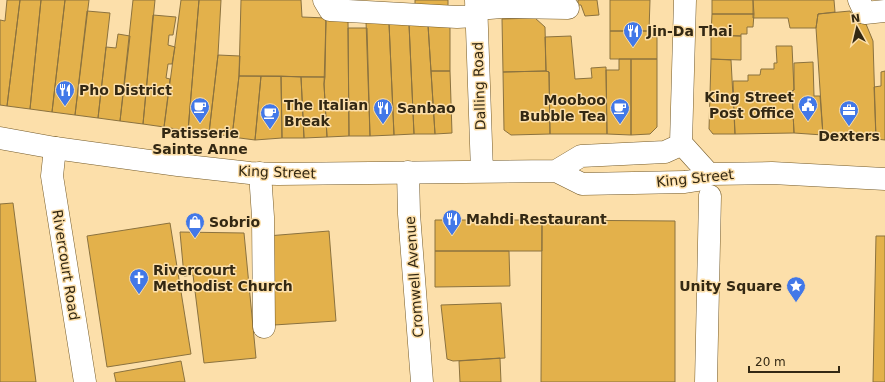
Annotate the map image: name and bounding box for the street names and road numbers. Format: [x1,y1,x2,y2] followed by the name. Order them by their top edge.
[469,42,489,130] street label: Dalling Road
[238,163,317,181] street label: King Street
[655,166,735,190] street label: King Street
[49,208,83,322] street label: Rivercourt Road
[402,216,426,338] street label: Cromwell Avenue

